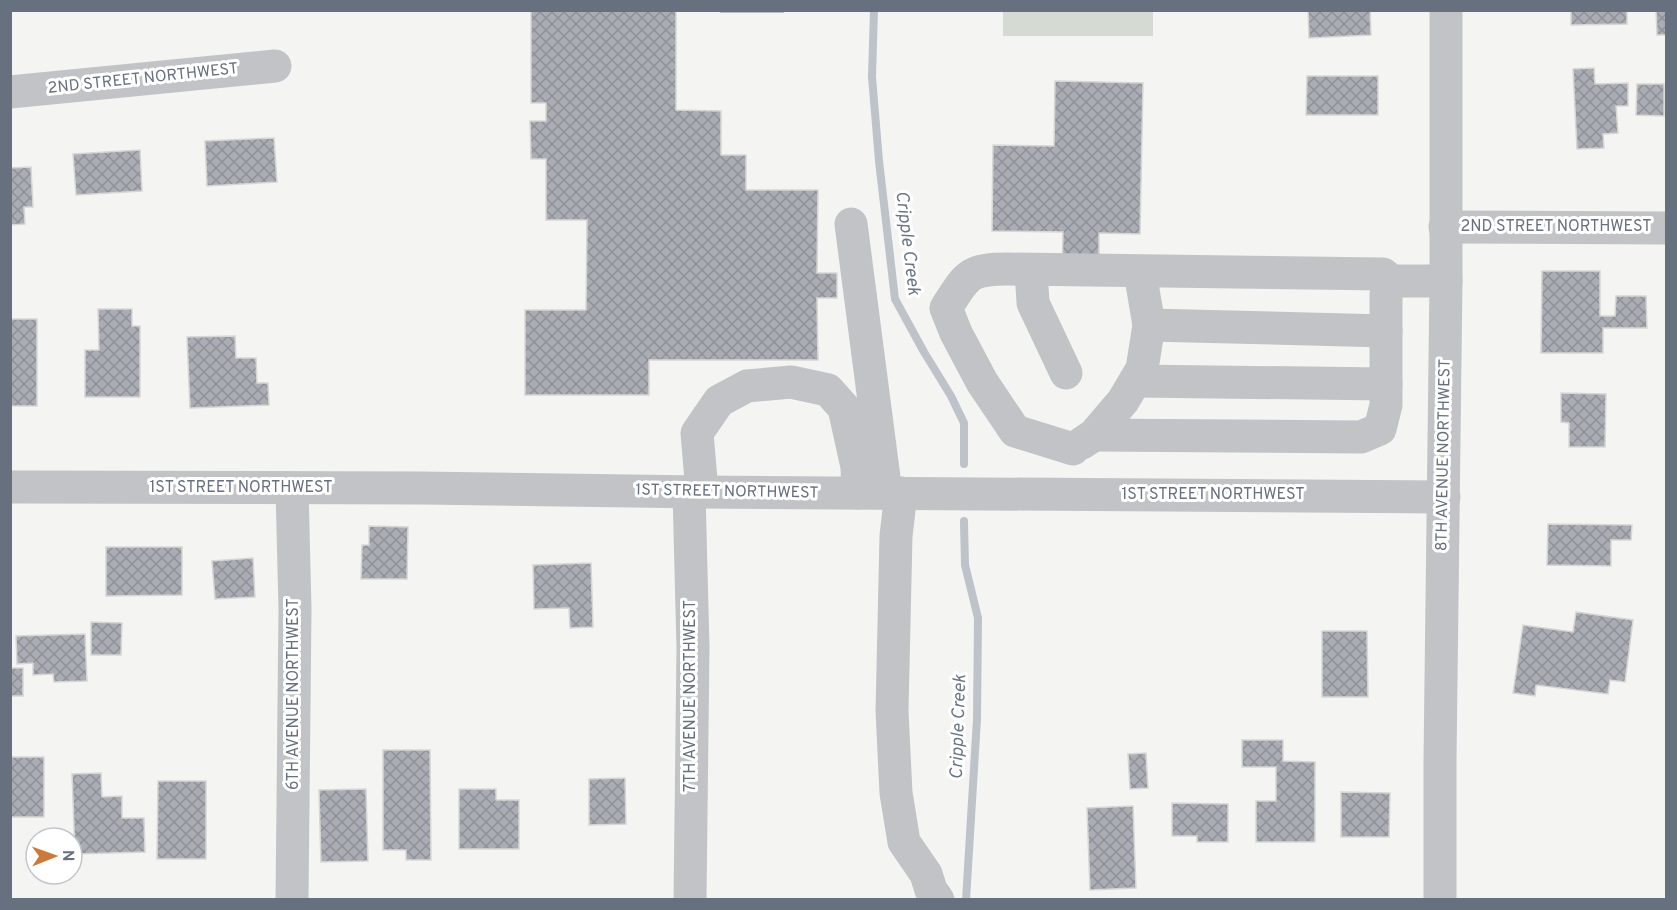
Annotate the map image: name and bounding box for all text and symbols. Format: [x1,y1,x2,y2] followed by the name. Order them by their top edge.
[47,59,239,99] street label: 2ND STREET NORTHWEST
[889,189,925,297] water label: Cripple Creek
[1460,217,1652,237] street label: 2ND STREET NORTHWEST
[1432,359,1456,551] street label: 8TH AVENUE NORTHWEST
[149,478,333,498] street label: 1ST STREET NORTHWEST
[635,480,819,504] street label: 1ST STREET NORTHWEST
[1121,485,1305,505] street label: 1ST STREET NORTHWEST
[284,598,304,790] street label: 6TH AVENUE NORTHWEST
[681,600,701,792] street label: 7TH AVENUE NORTHWEST
[946,673,972,780] water label: Cripple Creek
[24,826,84,886] north arrow
[57,850,77,862] text: N

